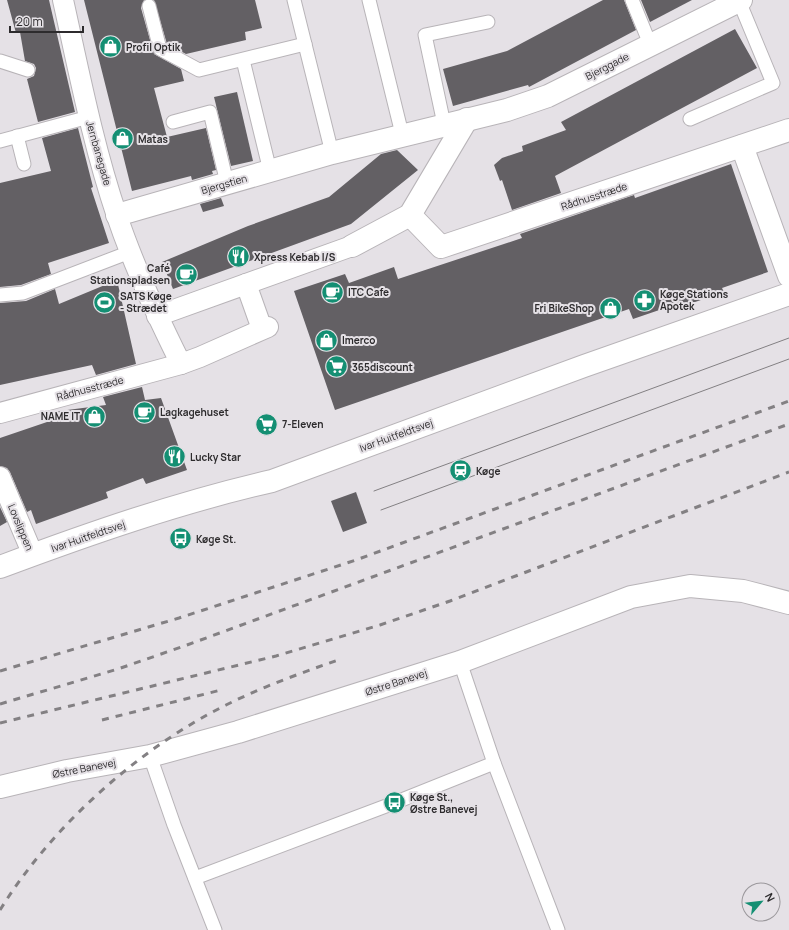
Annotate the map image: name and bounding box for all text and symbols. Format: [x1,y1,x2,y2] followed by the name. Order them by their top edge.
[10,8,83,34] scale bar
[16,13,43,30] text: 20 m
[98,34,124,60] shop icon: Profil Optik
[126,40,181,54] place label: Profil Optik
[583,49,631,83] street label: Bjerggade
[83,119,115,187] street label: Jernbanegade
[110,126,136,152] shop icon: Matas
[138,132,168,146] place label: Matas
[199,171,249,197] street label: Bjergstien
[559,179,629,213] street label: Rådhusstræde
[225,244,251,270] restaurant icon: Xpress Kebab I/S
[254,250,336,264] place label: Xpress Kebab I/S
[90,261,170,287] place label: Café Stationspladsen
[173,261,199,287] cafe icon: Café Stationspladsen
[319,279,345,305] cafe icon: ITC Cafe
[348,285,389,299] place label: ITC Cafe
[632,287,658,313] pharmacy icon: Køge Stations Apotek
[660,287,729,313] place label: Køge Stations Apotek
[91,289,117,315] sports icon: SATS Køge - Strædet
[120,289,172,315] place label: SATS Køge - Strædet
[597,295,623,321] shop icon: Fri BikeShop
[534,301,594,315] place label: Fri BikeShop
[314,327,340,353] shop icon: Imerco
[342,333,375,347] place label: Imerco
[323,354,349,380] supermarket icon: 365discount
[352,360,413,374] place label: 365discount
[55,372,125,404] street label: Rådhusstræde
[131,399,157,425] cafe icon: Lagkagehuset
[82,403,108,429] shop icon: NAME IT
[160,405,229,419] place label: Lagkagehuset
[41,409,80,423] place label: NAME IT
[253,411,279,437] supermarket icon: 7-Eleven
[357,415,435,455] street label: Ivar Huitfeldtsvej
[282,417,323,431] place label: 7-Eleven
[162,444,188,470] restaurant icon: Lucky Star
[190,450,241,464] place label: Lucky Star
[447,458,473,484] station icon: Køge
[476,464,500,478] place label: Køge
[5,502,37,552] street label: Lovslippen
[49,517,127,555] street label: Ivar Huitfeldtsvej
[167,526,193,552] bus stop icon: Køge St.
[196,532,236,546] place label: Køge St.
[363,665,429,699] street label: Østre Banevej
[51,755,117,781] street label: Østre Banevej
[381,790,407,816] bus stop icon: Køge St., Østre Banevej
[410,790,478,816] place label: Køge St., Østre Banevej
[741,882,781,922] north arrow
[762,890,779,904] text: N

